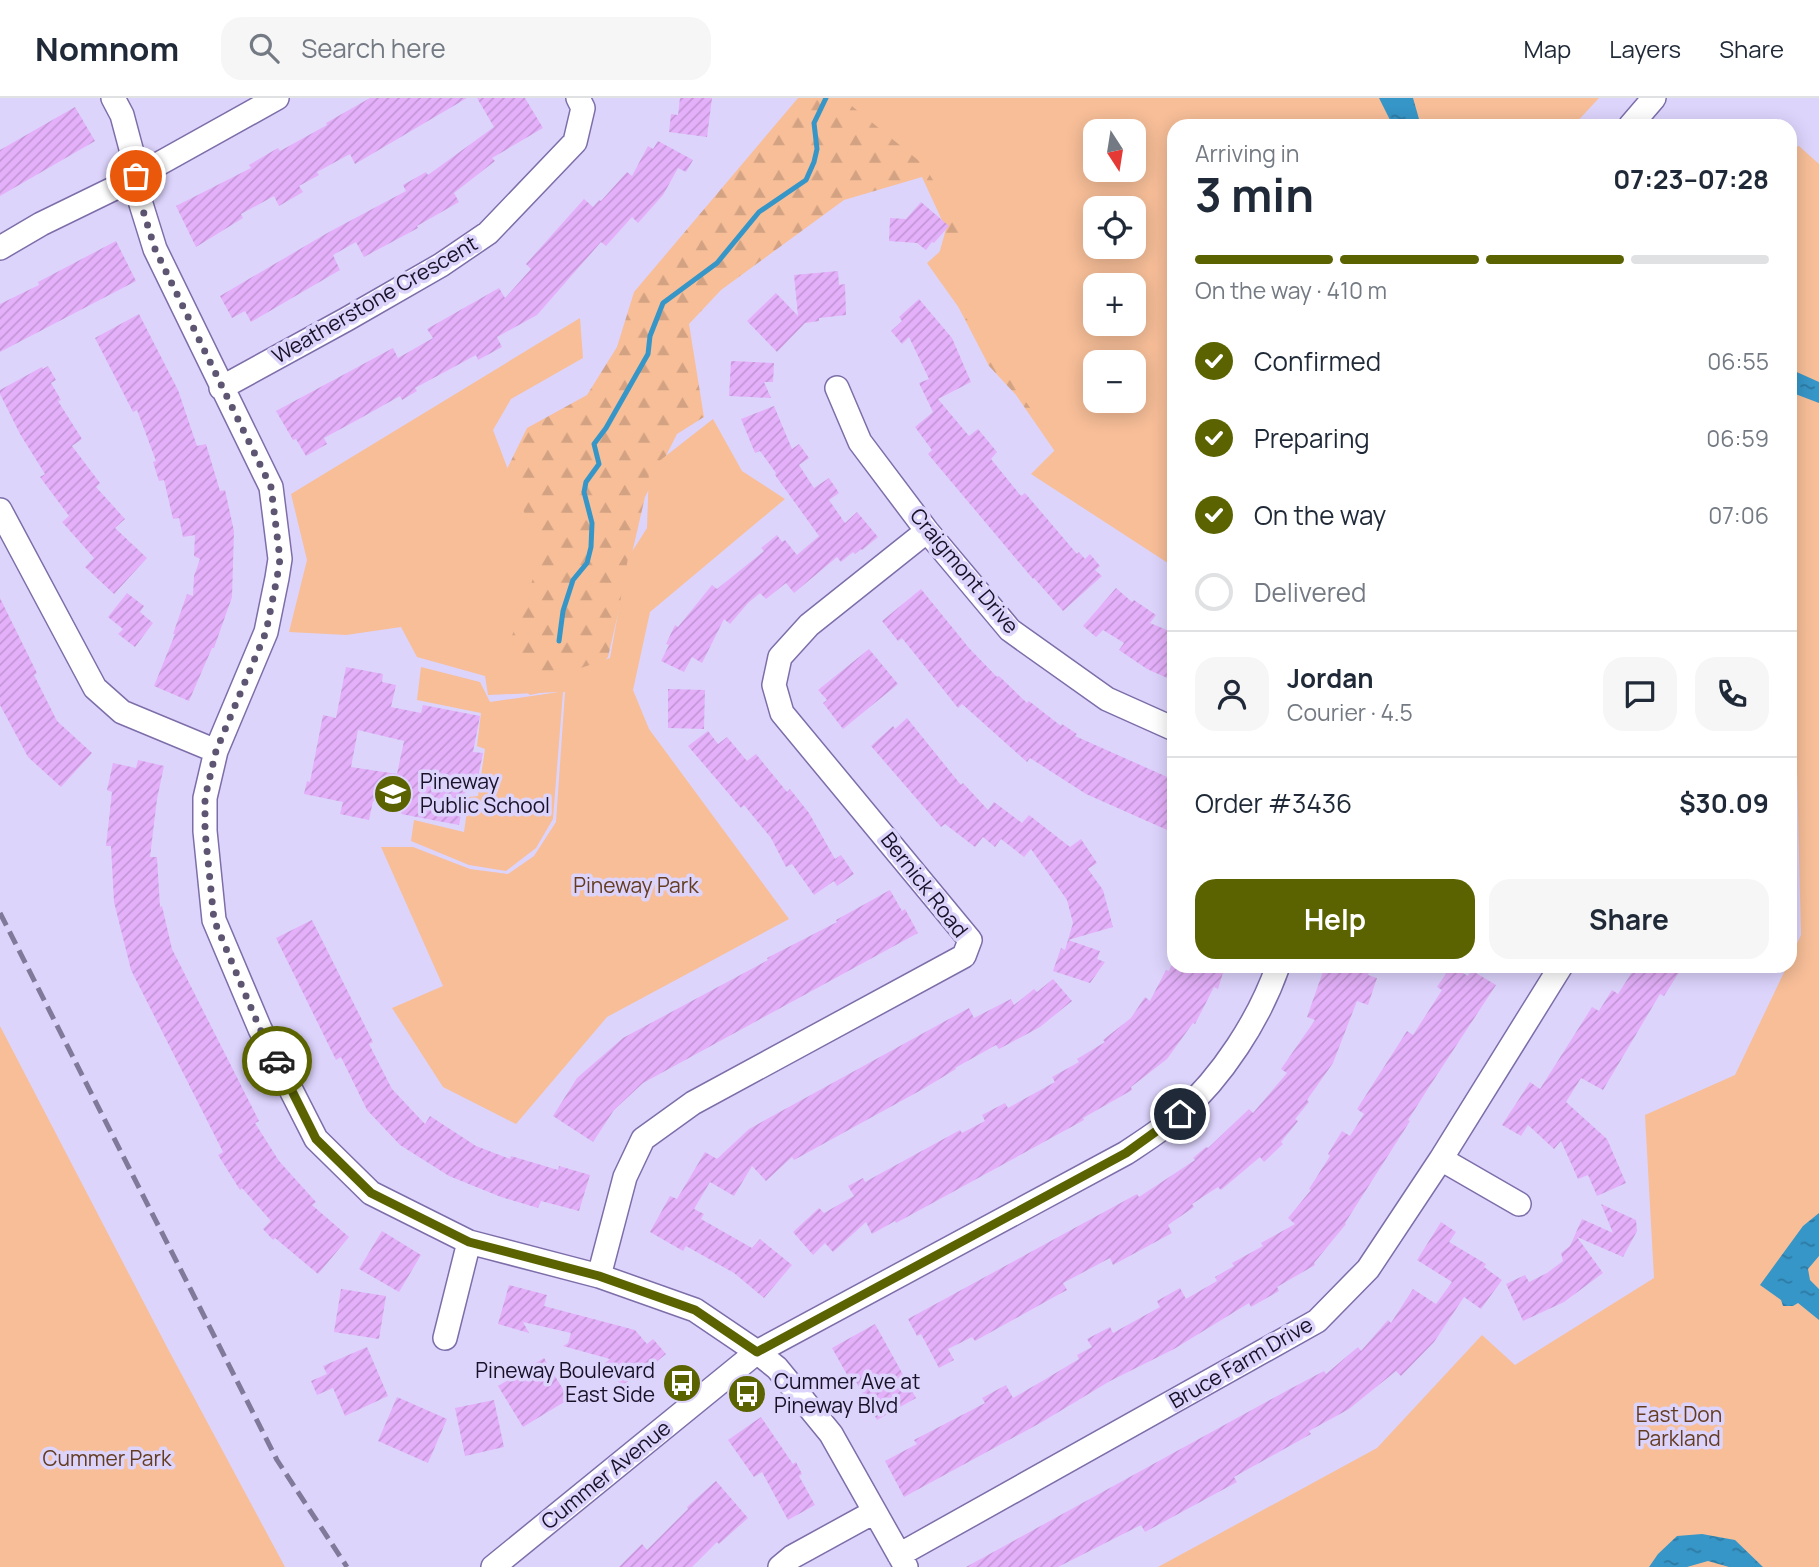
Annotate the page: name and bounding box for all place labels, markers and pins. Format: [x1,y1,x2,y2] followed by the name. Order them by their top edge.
[106,146,166,206] pin
[420,767,550,819] place label: Pineway Public School
[372,773,414,815] school or university icon: Pineway Public School
[1150,1084,1210,1144] pin
[475,1356,655,1408] place label: Pineway Boulevard East Side
[661,1362,703,1404] bus stop icon: Pineway Boulevard East Side
[774,1367,920,1419] place label: Cummer Ave at Pineway Blvd
[726,1373,768,1415] bus stop icon: Cummer Ave at Pineway Blvd

